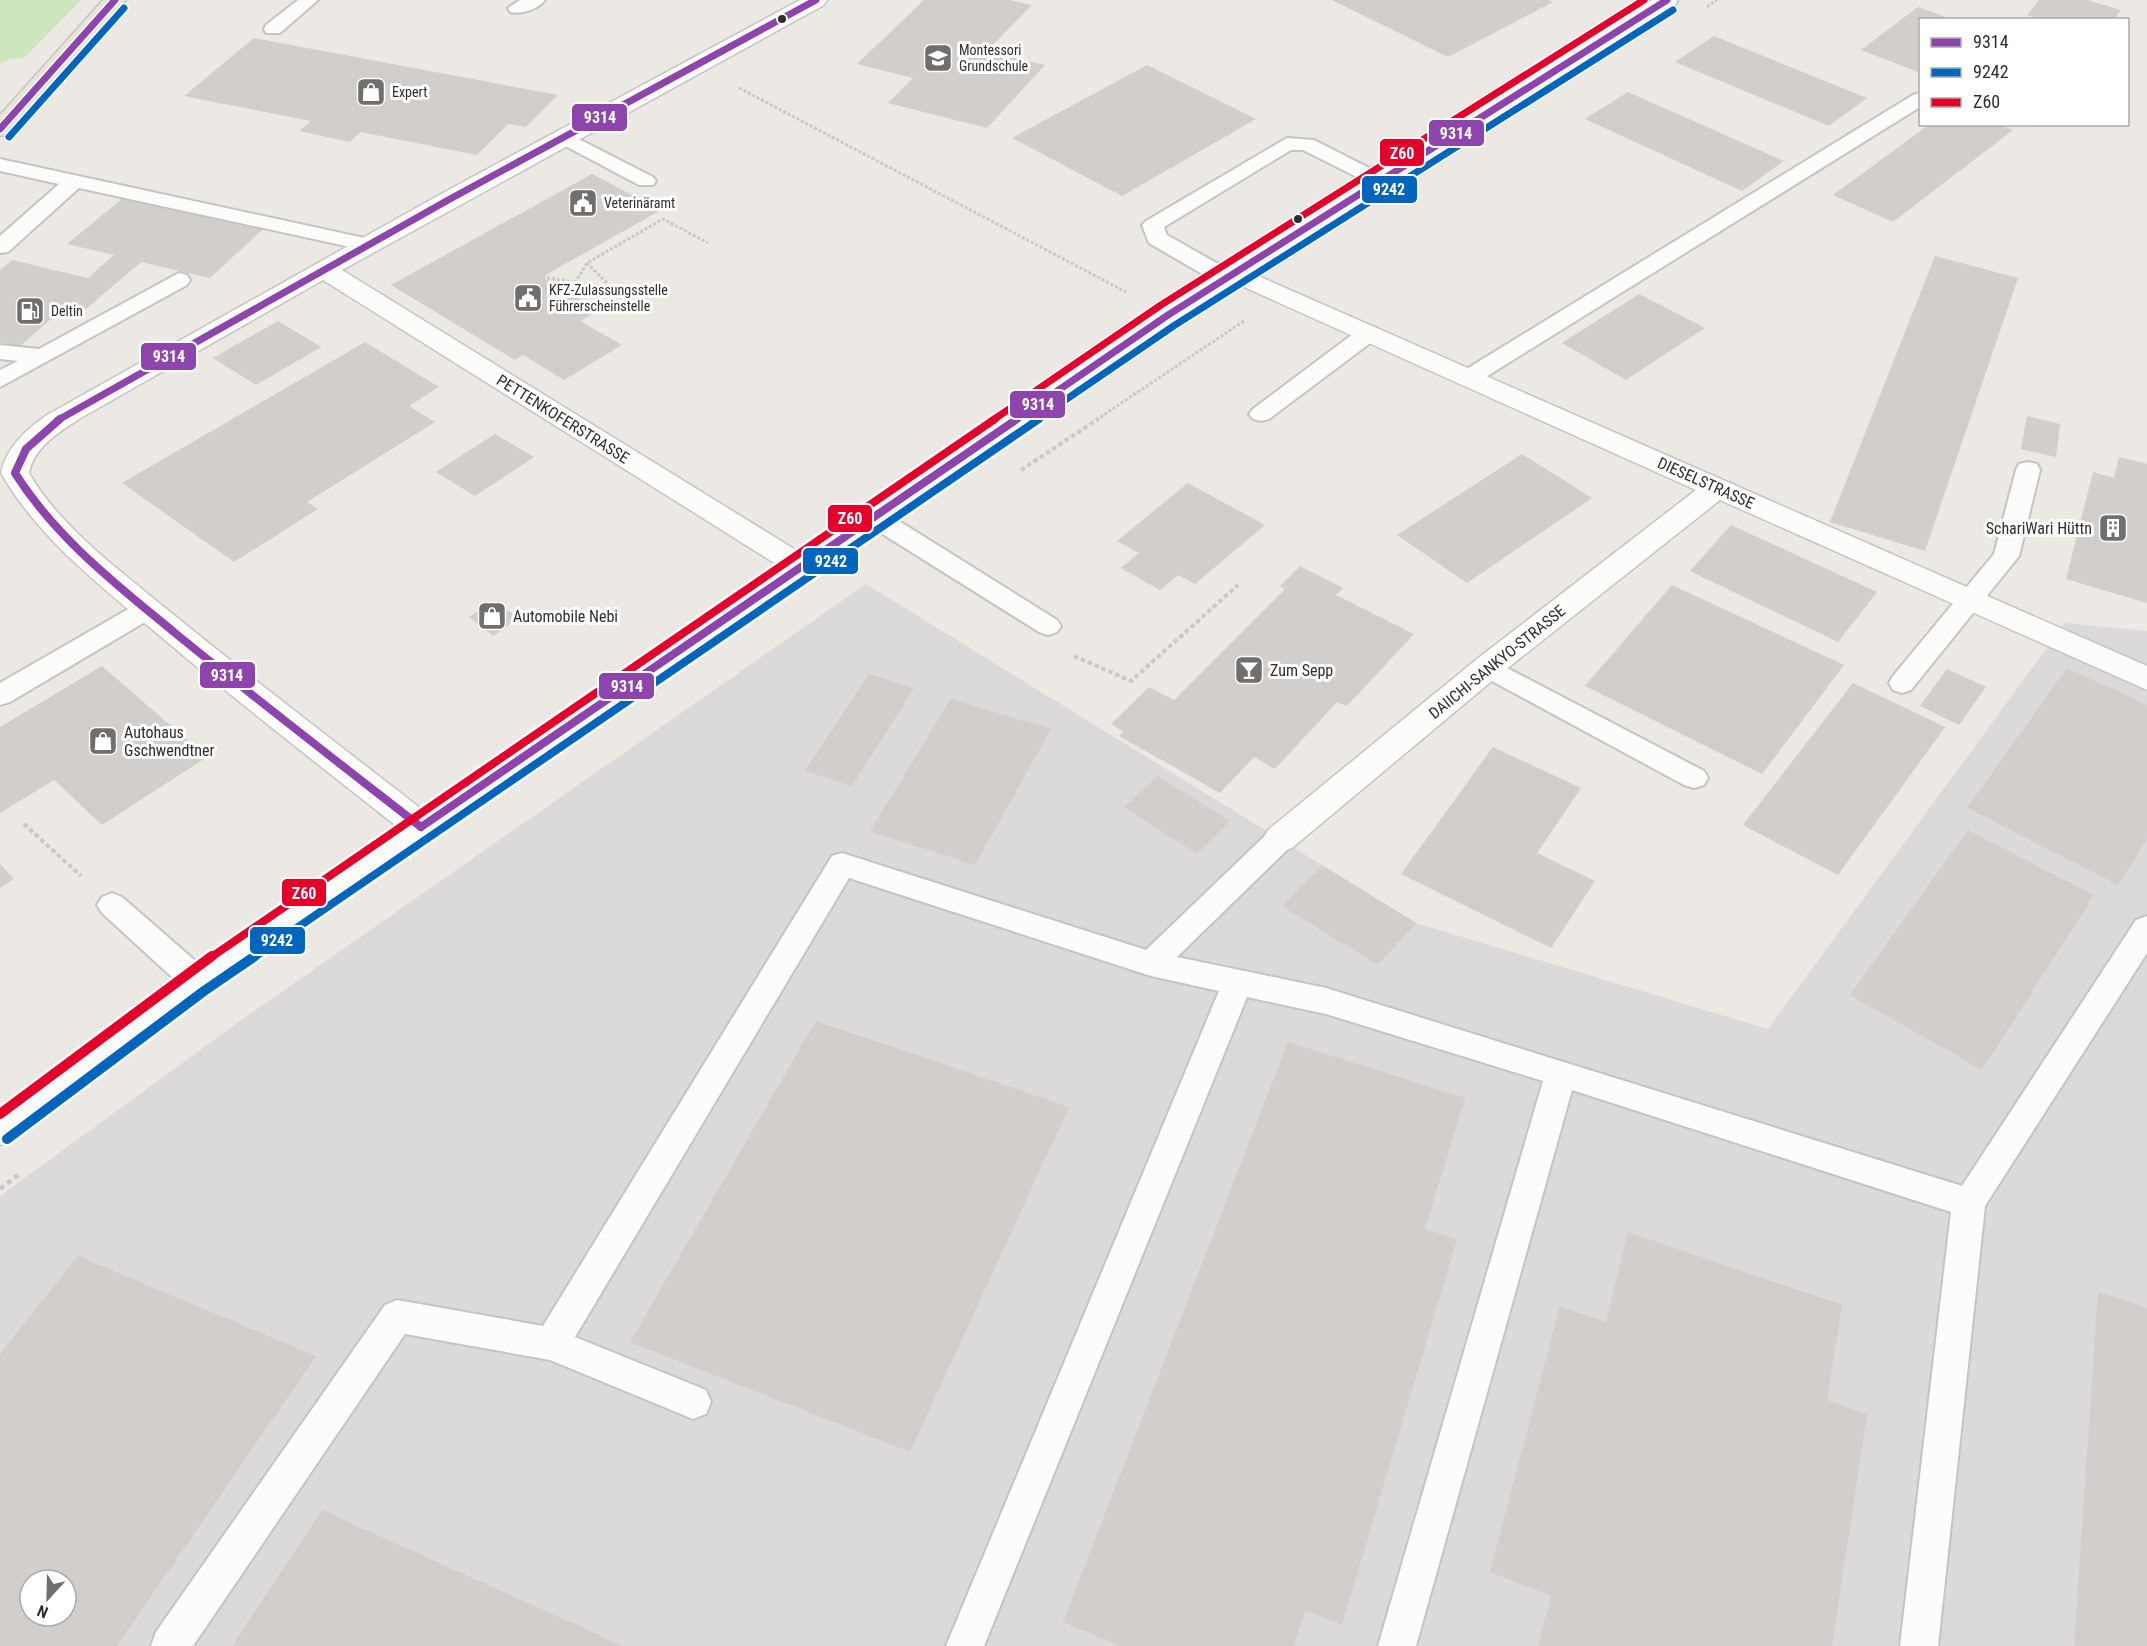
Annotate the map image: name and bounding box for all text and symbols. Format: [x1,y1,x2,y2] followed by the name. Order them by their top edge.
[776,13,788,25] unlabelled marker
[1919,18,2129,126] legend
[1973,31,2009,52] text: 9314
[922,42,954,74] school or university icon: Montessori Grundschule
[959,42,1029,74] place label: Montessori Grundschule
[1973,61,2009,82] text: 9242
[355,76,387,108] shop icon: Expert
[392,84,427,100] place label: Expert
[1973,91,2000,112] text: Z60
[571,103,628,132] line badge: 9314
[584,108,616,127] text: 9314
[1428,119,1485,147] line badge: 9314
[1440,124,1472,143] text: 9314
[1379,138,1425,167] line badge: Z60
[1390,144,1414,163] text: Z60
[1361,175,1418,204] line badge: 9242
[1373,180,1405,199] text: 9242
[567,187,599,219] public building icon: Veterinäramt
[604,195,675,211] place label: Veterinäramt
[1292,213,1304,225] unlabelled marker
[512,282,544,314] public building icon: KFZ-Zulassungsstelle Führerscheinstelle
[549,282,668,314] place label: KFZ-Zulassungsstelle Führerscheinstelle
[14,295,46,327] fuel station icon: Deltin
[51,303,83,319] place label: Deltin
[140,342,197,371] line badge: 9314
[153,347,185,366] text: 9314
[493,370,633,468] street label: PETTENKOFERSTRASSE
[1009,390,1066,419] line badge: 9314
[1022,395,1054,414] text: 9314
[1655,453,1757,513] street label: DIESELSTRASSE
[827,504,873,533] line badge: Z60
[838,509,862,528] text: Z60
[2097,512,2129,544] building icon: SchariWari Hüttn
[1986,519,2092,538] place label: SchariWari Hüttn
[802,547,859,575] line badge: 9242
[815,552,847,571] text: 9242
[476,600,508,632] shop icon: Automobile Nebi
[1425,601,1569,723] street label: DAIICHI-SANKYO-STRASSE
[513,607,618,626] place label: Automobile Nebi
[1233,654,1265,686] bar icon: Zum Sepp
[199,661,256,689] line badge: 9314
[1270,661,1333,680] place label: Zum Sepp
[211,666,243,685] text: 9314
[598,672,655,700] line badge: 9314
[611,677,643,696] text: 9314
[124,723,214,760] place label: Autohaus Gschwendtner
[87,725,119,757] shop icon: Autohaus Gschwendtner
[281,878,327,907] line badge: Z60
[292,884,316,903] text: Z60
[249,926,306,955] line badge: 9242
[261,931,293,950] text: 9242
[18,1568,78,1628] north arrow
[34,1601,51,1622] text: N

